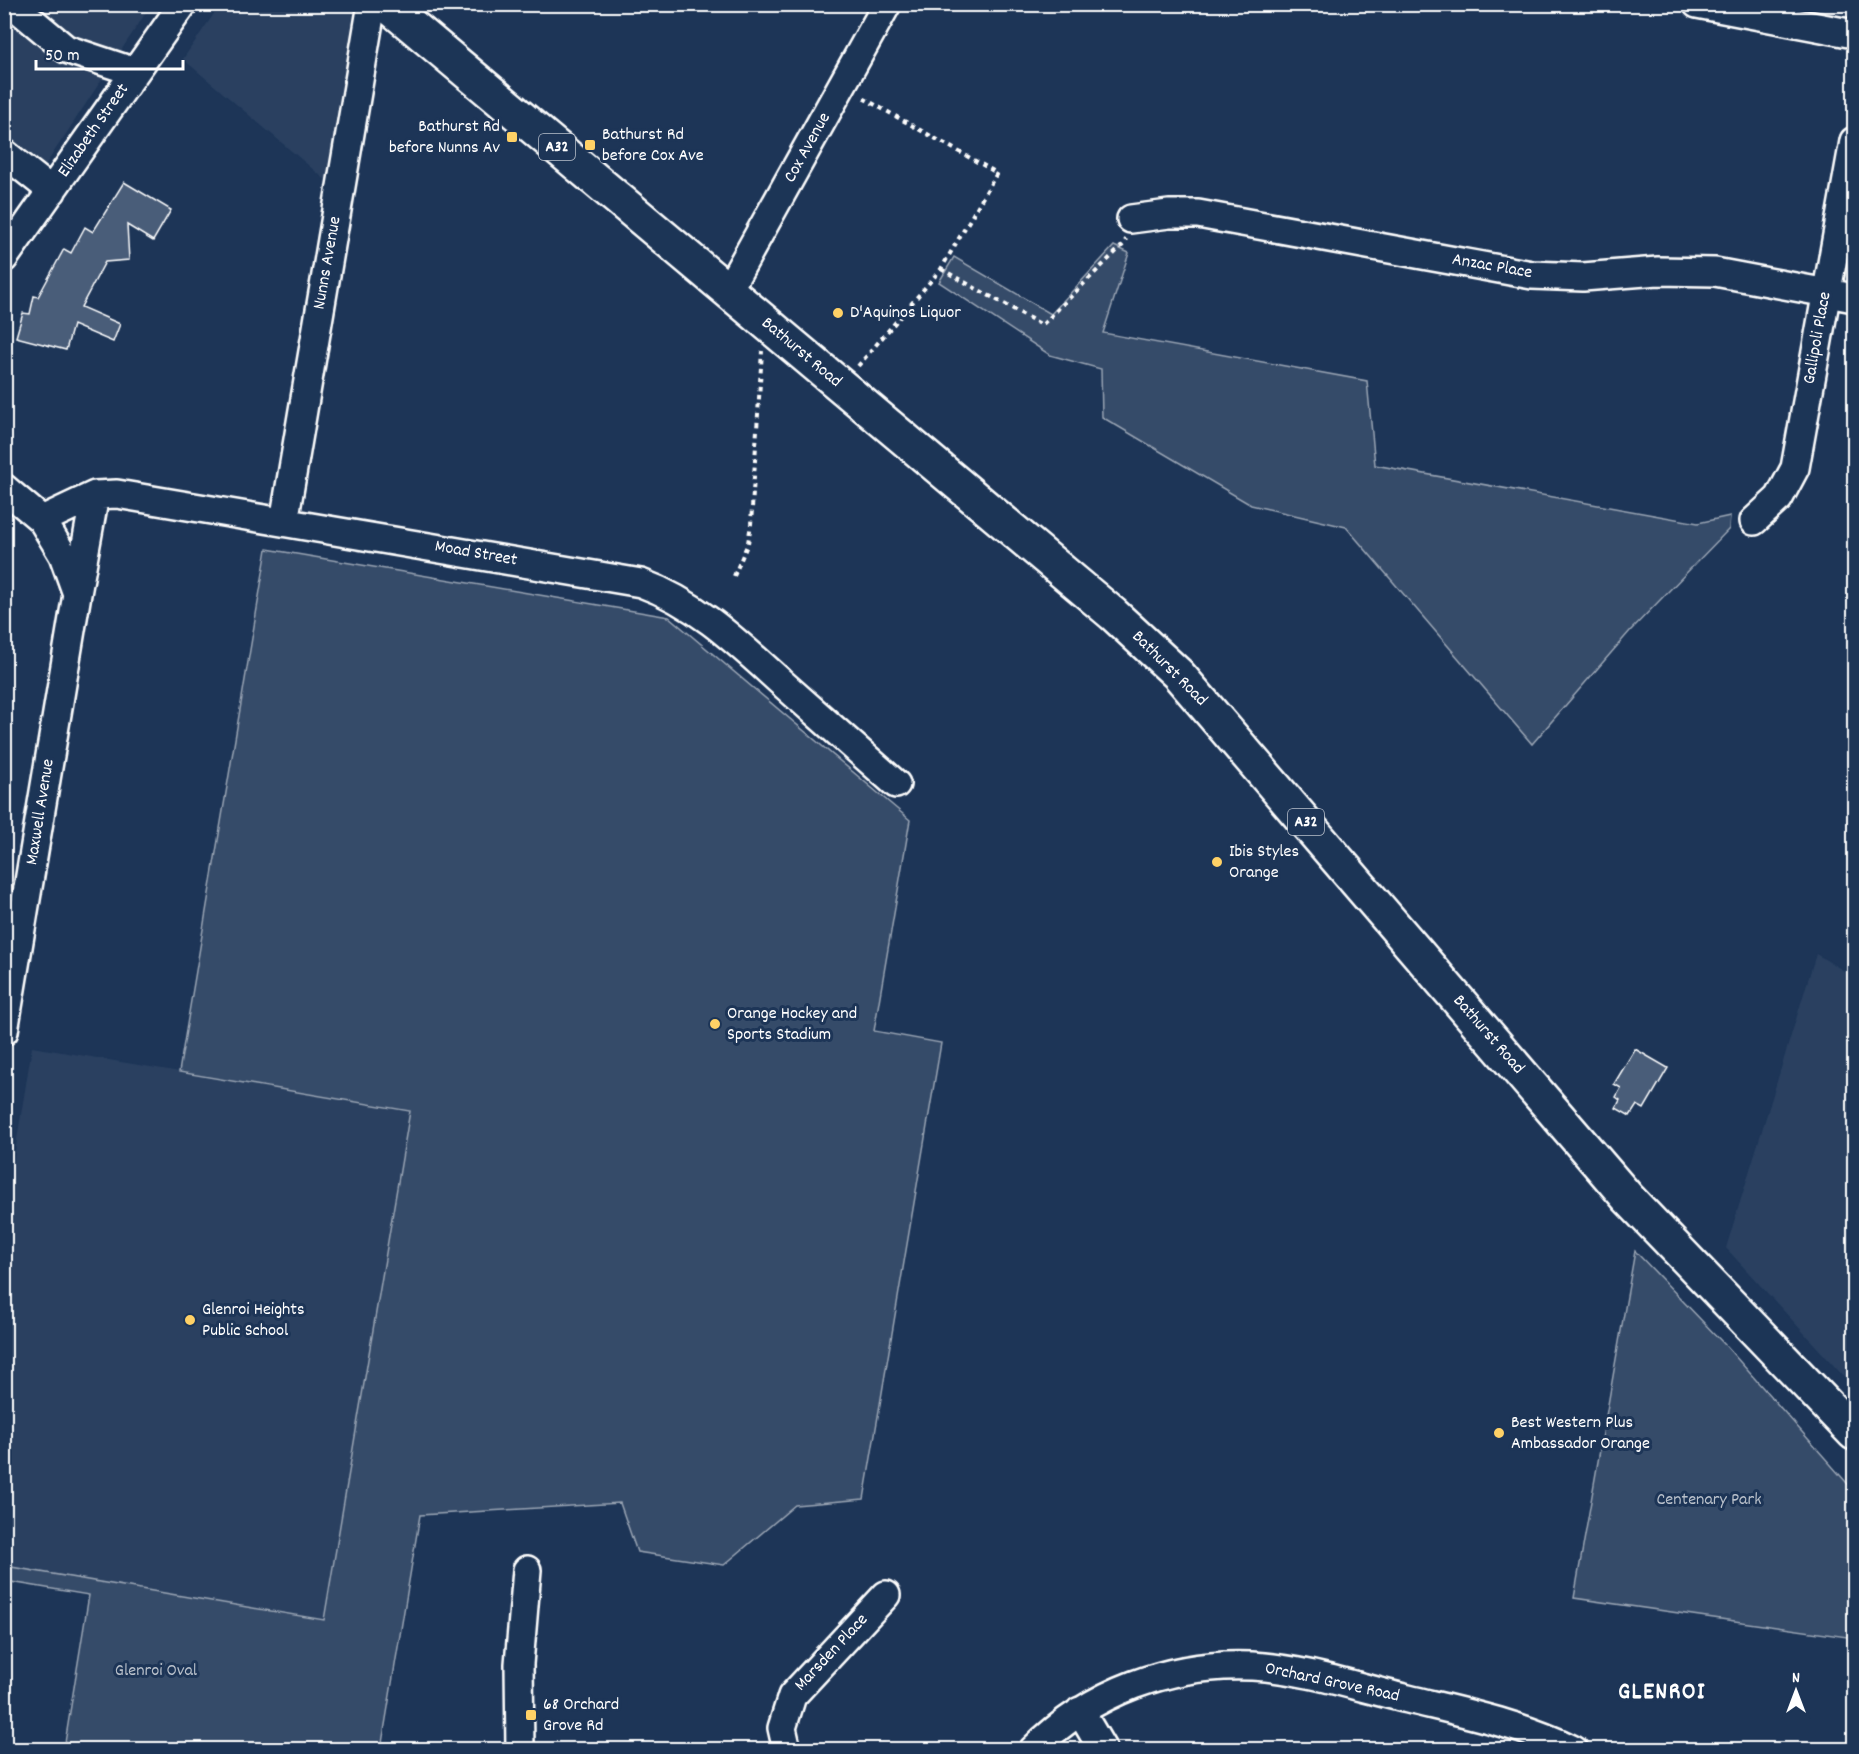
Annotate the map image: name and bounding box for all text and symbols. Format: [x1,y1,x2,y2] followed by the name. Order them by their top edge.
[36,33,183,71] scale bar
[45,44,80,69] text: 50 m
[52,79,136,183] street label: Elizabeth Street
[778,108,838,188] street label: Cox Avenue
[389,115,500,161] place label: Bathurst Rd before Nunns Av
[602,123,704,169] place label: Bathurst Rd before Cox Ave
[505,130,519,144] marker: Bathurst Rd before Nunns Av
[539,134,575,160] road number: A32
[583,138,597,152] marker: Bathurst Rd before Cox Ave
[308,214,349,312] street label: Nunns Avenue
[1450,248,1534,286] street label: Anzac Place
[1798,290,1838,386] street label: Gallipoli Place
[850,301,961,326] place label: D'Aquinos Liquor
[831,306,845,320] marker: D'Aquinos Liquor
[755,312,847,394] street label: Bathurst Road
[433,534,520,574] street label: Moad Street
[1125,625,1213,713] street label: Bathurst Road
[20,757,62,867] street label: Maxwell Avenue
[1288,809,1324,835] road number: A32
[1229,840,1299,886] place label: Ibis Styles Orange
[1210,855,1224,869] marker: Ibis Styles Orange
[1446,990,1530,1080] street label: Bathurst Road
[727,1002,857,1048] place label: Orange Hockey and Sports Stadium
[708,1017,722,1031] marker: Orange Hockey and Sports Stadium
[202,1298,305,1344] place label: Glenroi Heights Public School
[183,1313,197,1327] marker: Glenroi Heights Public School
[1511,1411,1650,1457] place label: Best Western Plus Ambassador Orange
[1492,1426,1506,1440] marker: Best Western Plus Ambassador Orange
[1656,1488,1762,1513] park label: Centenary Park
[789,1609,875,1697] street label: Marsden Place
[1262,1657,1402,1709] street label: Orchard Grove Road
[115,1659,198,1684] park label: Glenroi Oval
[1766,1661,1826,1721] north arrow
[1792,1667,1800,1690] text: N
[1618,1676,1706,1710] district label: GLENROI
[543,1693,619,1739] place label: 68 Orchard Grove Rd
[524,1708,538,1722] marker: 68 Orchard Grove Rd

